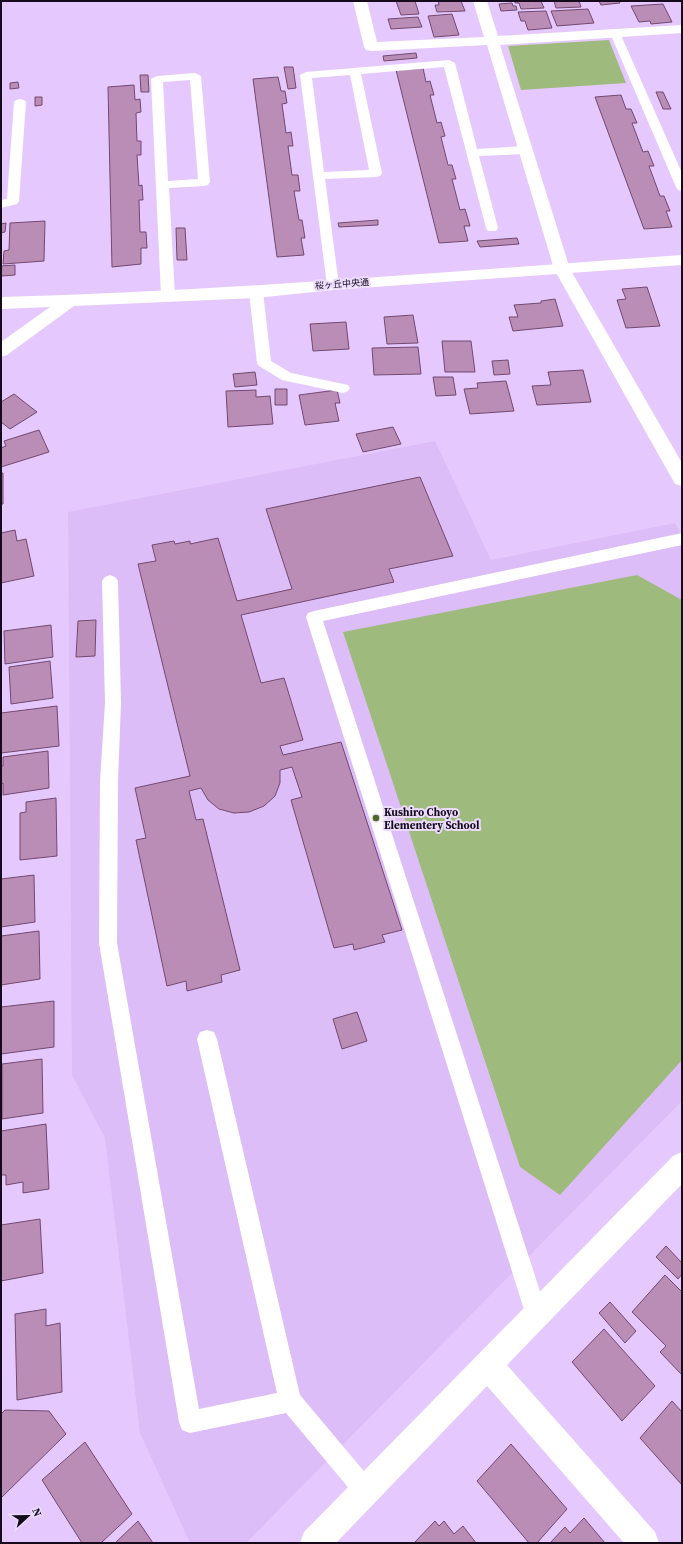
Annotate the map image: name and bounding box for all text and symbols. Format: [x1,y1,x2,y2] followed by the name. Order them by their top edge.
[315,276,369,292] street label: 桜ヶ丘中央通
[384,805,480,833] place label: Kushiro Choyo Elementery School
[371,813,381,823] marker: Kushiro Choyo Elementery School
[8,1496,48,1536] north arrow
[28,1506,45,1519] text: N

